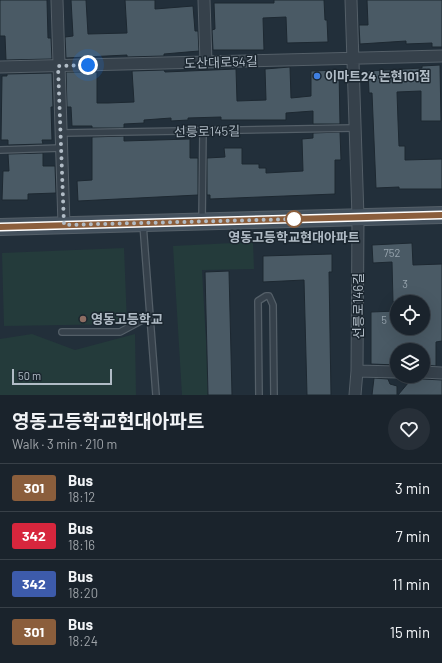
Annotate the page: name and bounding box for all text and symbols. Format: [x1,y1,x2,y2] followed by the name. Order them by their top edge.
[184,53,258,71] street label: 도산대로54길
[78,55,98,75] your location
[325,68,431,84] place label: 이마트24 논현101점
[312,71,322,81] marker: 이마트24 논현101점
[174,122,240,140] street label: 선릉로145길
[285,210,303,228] marker: 영동고등학교현대아파트
[228,229,360,245] place label: 영동고등학교현대아파트
[384,246,400,259] house number: 752
[350,273,366,339] street label: 선릉로146길
[402,277,408,290] house number: 3
[390,295,430,383] map controls
[390,295,430,335] button: locate
[91,311,163,327] place label: 영동고등학교
[381,313,387,326] house number: 5
[78,314,88,324] marker: 영동고등학교
[390,343,430,383] button: layers
[12,367,112,386] scale bar
[18,369,41,382] text: 50 m
[388,408,430,450] button: heart
[12,409,204,432] text: 영동고등학교현대아파트
[12,436,117,452] text: Walk · 3 min · 210 m
[68,471,93,489] text: Bus
[24,479,44,496] text: 301
[395,479,430,497] text: 3 min
[68,489,95,505] text: 18:12
[68,519,93,537] text: Bus
[22,527,46,544] text: 342
[396,527,430,545] text: 7 min
[68,537,95,553] text: 18:16
[68,567,93,585] text: Bus
[22,575,46,592] text: 342
[392,575,430,593] text: 11 min
[68,585,98,601] text: 18:20
[68,615,93,633] text: Bus
[24,623,44,640] text: 301
[390,623,430,641] text: 15 min
[68,633,98,649] text: 18:24

